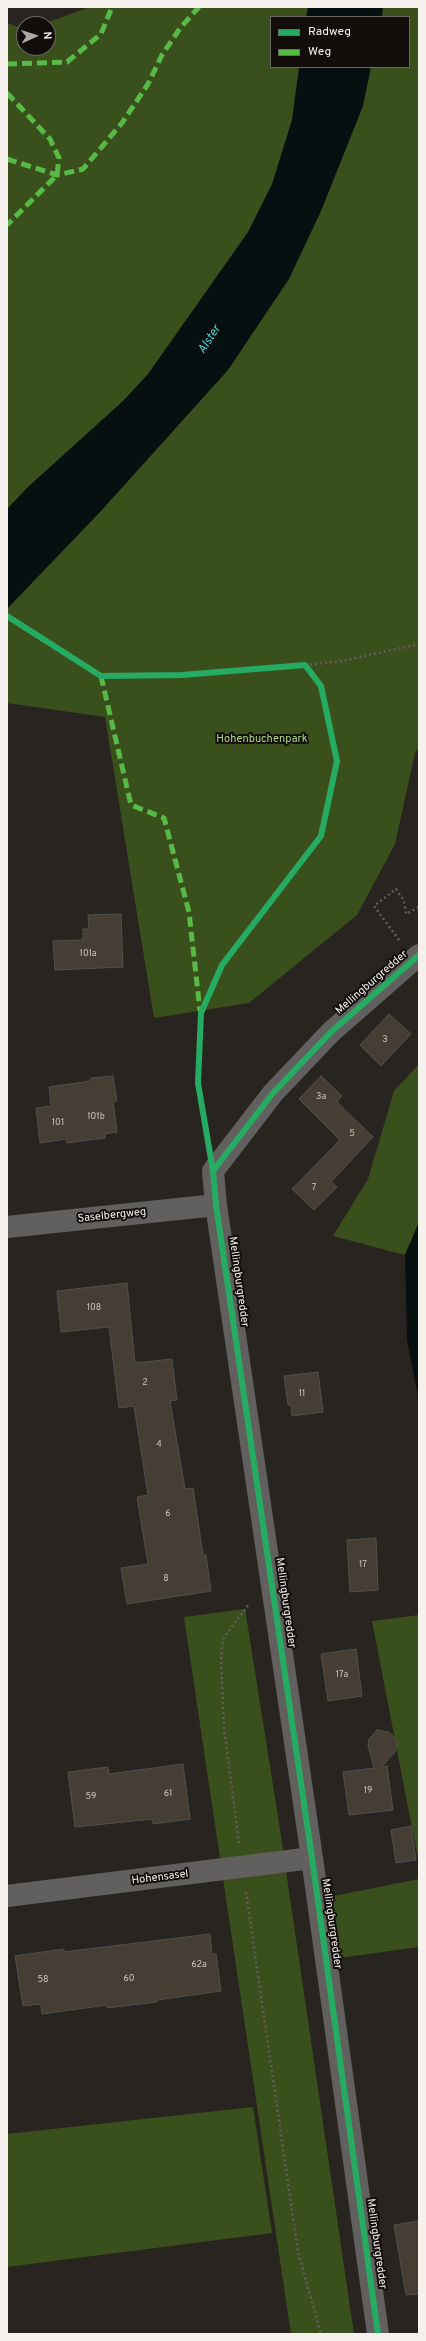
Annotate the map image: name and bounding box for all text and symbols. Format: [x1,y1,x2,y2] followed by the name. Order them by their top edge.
[16,16,56,56] north arrow
[270,16,410,68] legend
[308,24,351,40] text: Radweg
[40,31,54,40] text: N
[308,44,331,60] text: Weg
[195,323,225,357] water label: Alster
[216,733,308,747] park label: Hohenbuchenpark
[333,948,411,1018] street label: Mellingburgredder
[80,949,96,959] house number: 101a
[382,1035,388,1045] house number: 3
[316,1092,326,1102] house number: 3a
[87,1112,105,1122] house number: 101b
[52,1118,64,1128] house number: 101
[349,1129,355,1139] house number: 5
[312,1183,316,1193] house number: 7
[77,1206,147,1226] street label: Saselbergweg
[225,1236,251,1328] street label: Mellingburgredder
[87,1303,101,1313] house number: 108
[142,1378,148,1388] house number: 2
[299,1389,305,1399] house number: 11
[156,1440,162,1450] house number: 4
[165,1509,171,1519] house number: 6
[272,1557,298,1649] street label: Mellingburgredder
[359,1560,367,1570] house number: 17
[163,1574,169,1584] house number: 8
[336,1670,348,1680] house number: 17a
[364,1786,372,1796] house number: 19
[164,1789,172,1799] house number: 61
[86,1792,96,1802] house number: 59
[131,1868,189,1888] street label: Hohensasel
[318,1878,344,1970] street label: Mellingburgredder
[191,1960,207,1970] house number: 62a
[123,1974,135,1984] house number: 60
[37,1975,49,1985] house number: 58
[363,2198,389,2290] street label: Mellingburgredder

